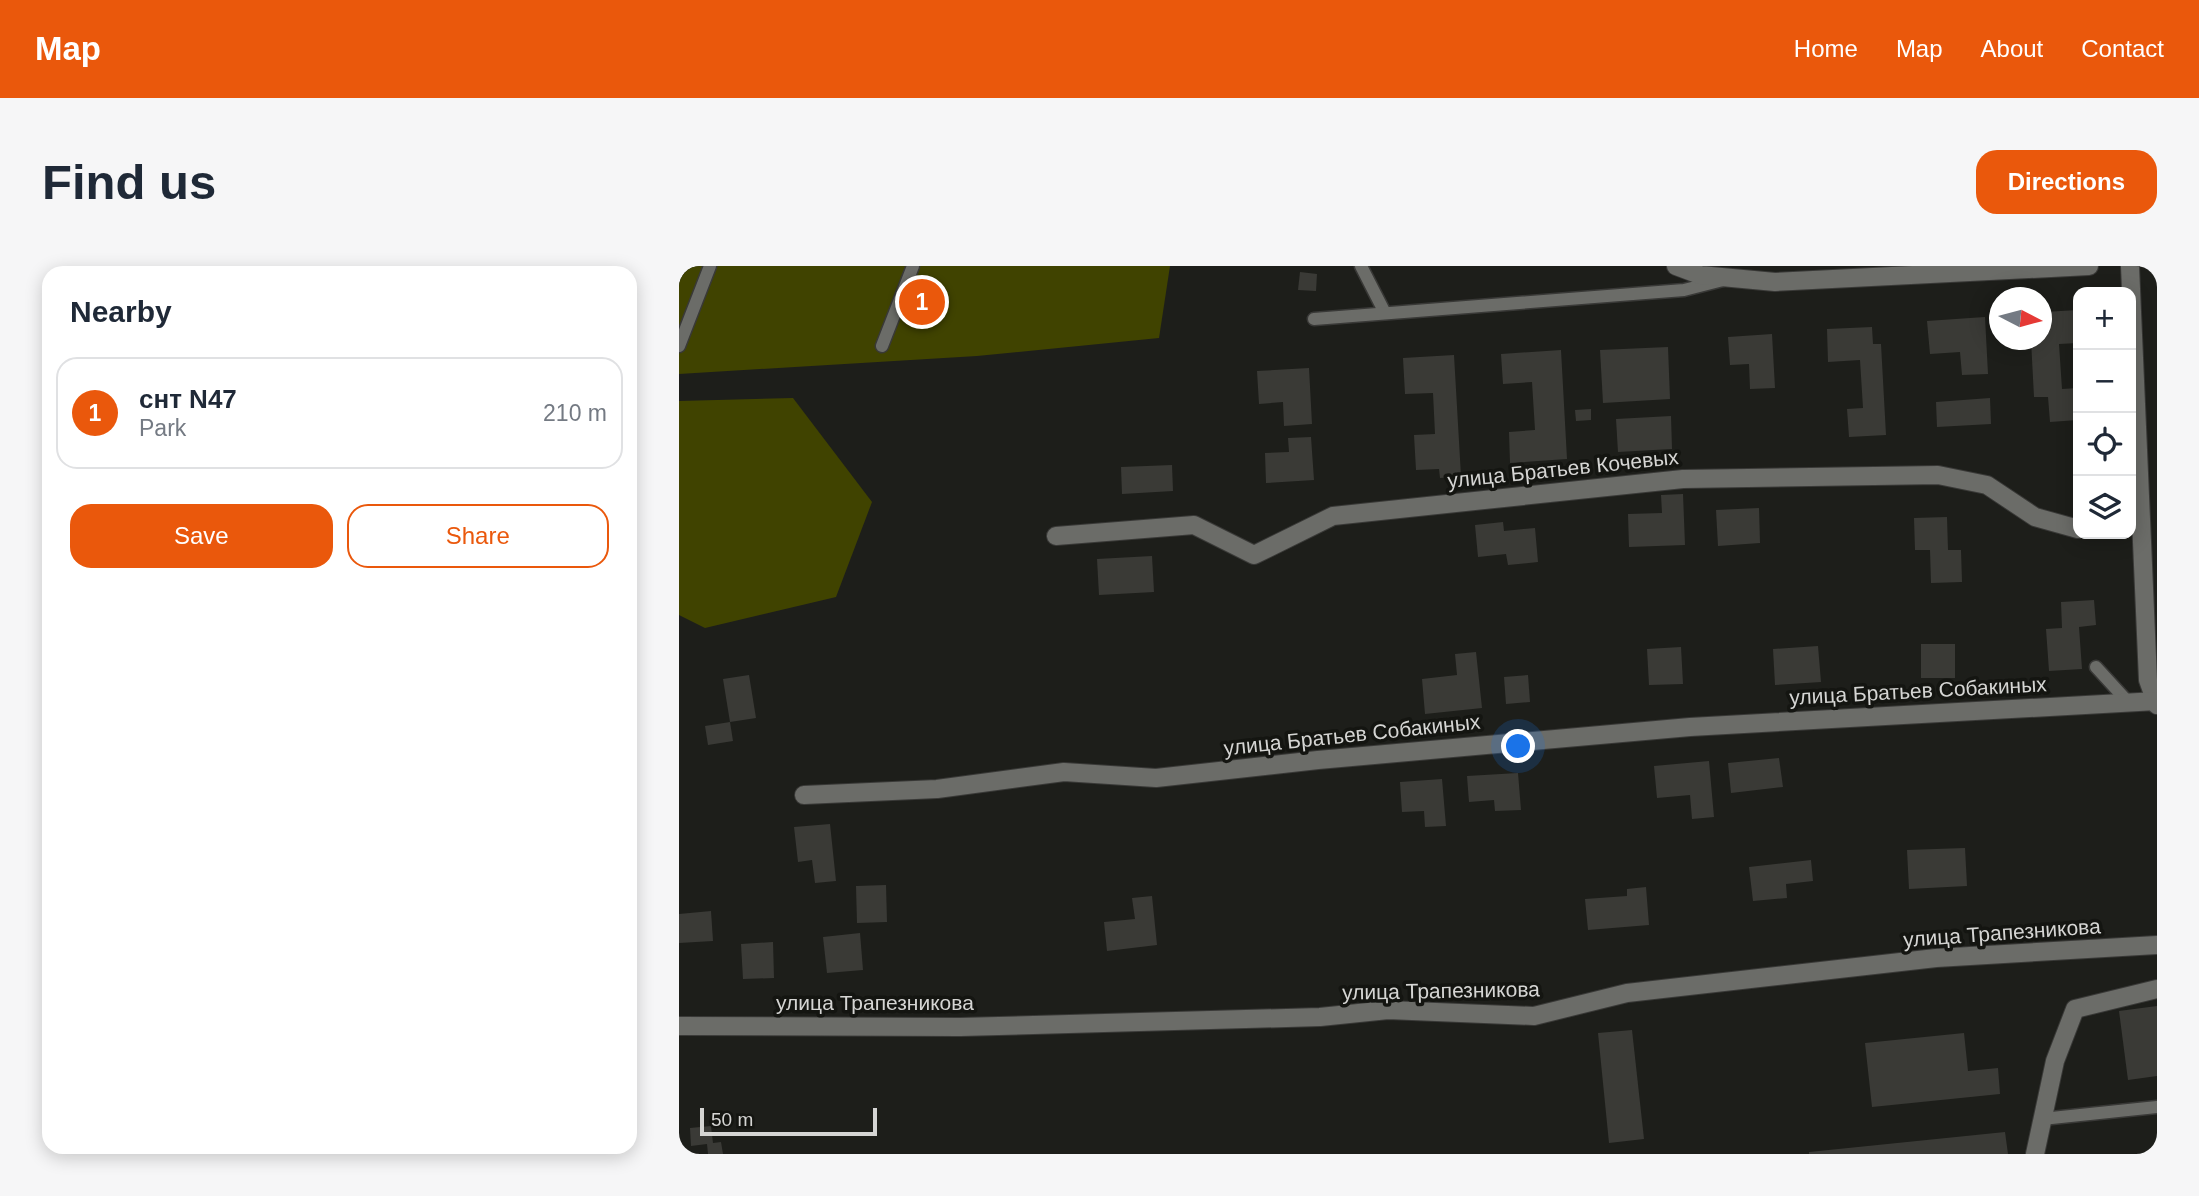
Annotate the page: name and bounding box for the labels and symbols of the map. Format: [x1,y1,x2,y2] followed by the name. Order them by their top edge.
[899,276,945,328] pin: 1
[1989,287,2052,350] north arrow
[1446,445,1680,492] street label: улица Братьев Кочевых
[1789,672,2048,709] street label: улица Братьев Собакиных
[1223,710,1482,759] street label: улица Братьев Собакиных
[1501,729,1535,763] your location
[1902,914,2102,951] street label: улица Трапезникова
[1342,977,1540,1004] street label: улица Трапезникова
[776,991,974,1014] street label: улица Трапезникова
[700,1105,877,1137] scale bar

